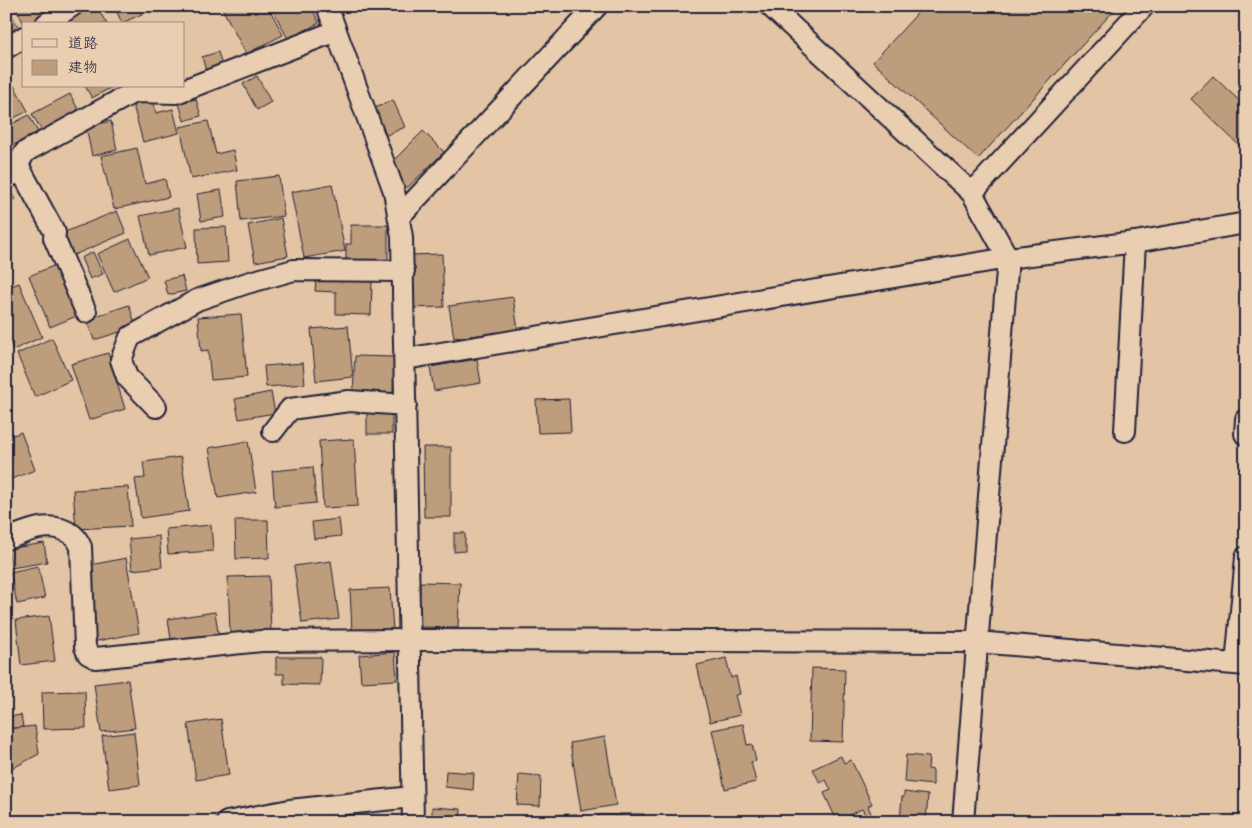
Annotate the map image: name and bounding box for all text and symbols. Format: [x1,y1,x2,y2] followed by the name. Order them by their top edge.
[22,22,185,88] legend
[68,34,98,53] text: 道路
[68,58,98,77] text: 建物

